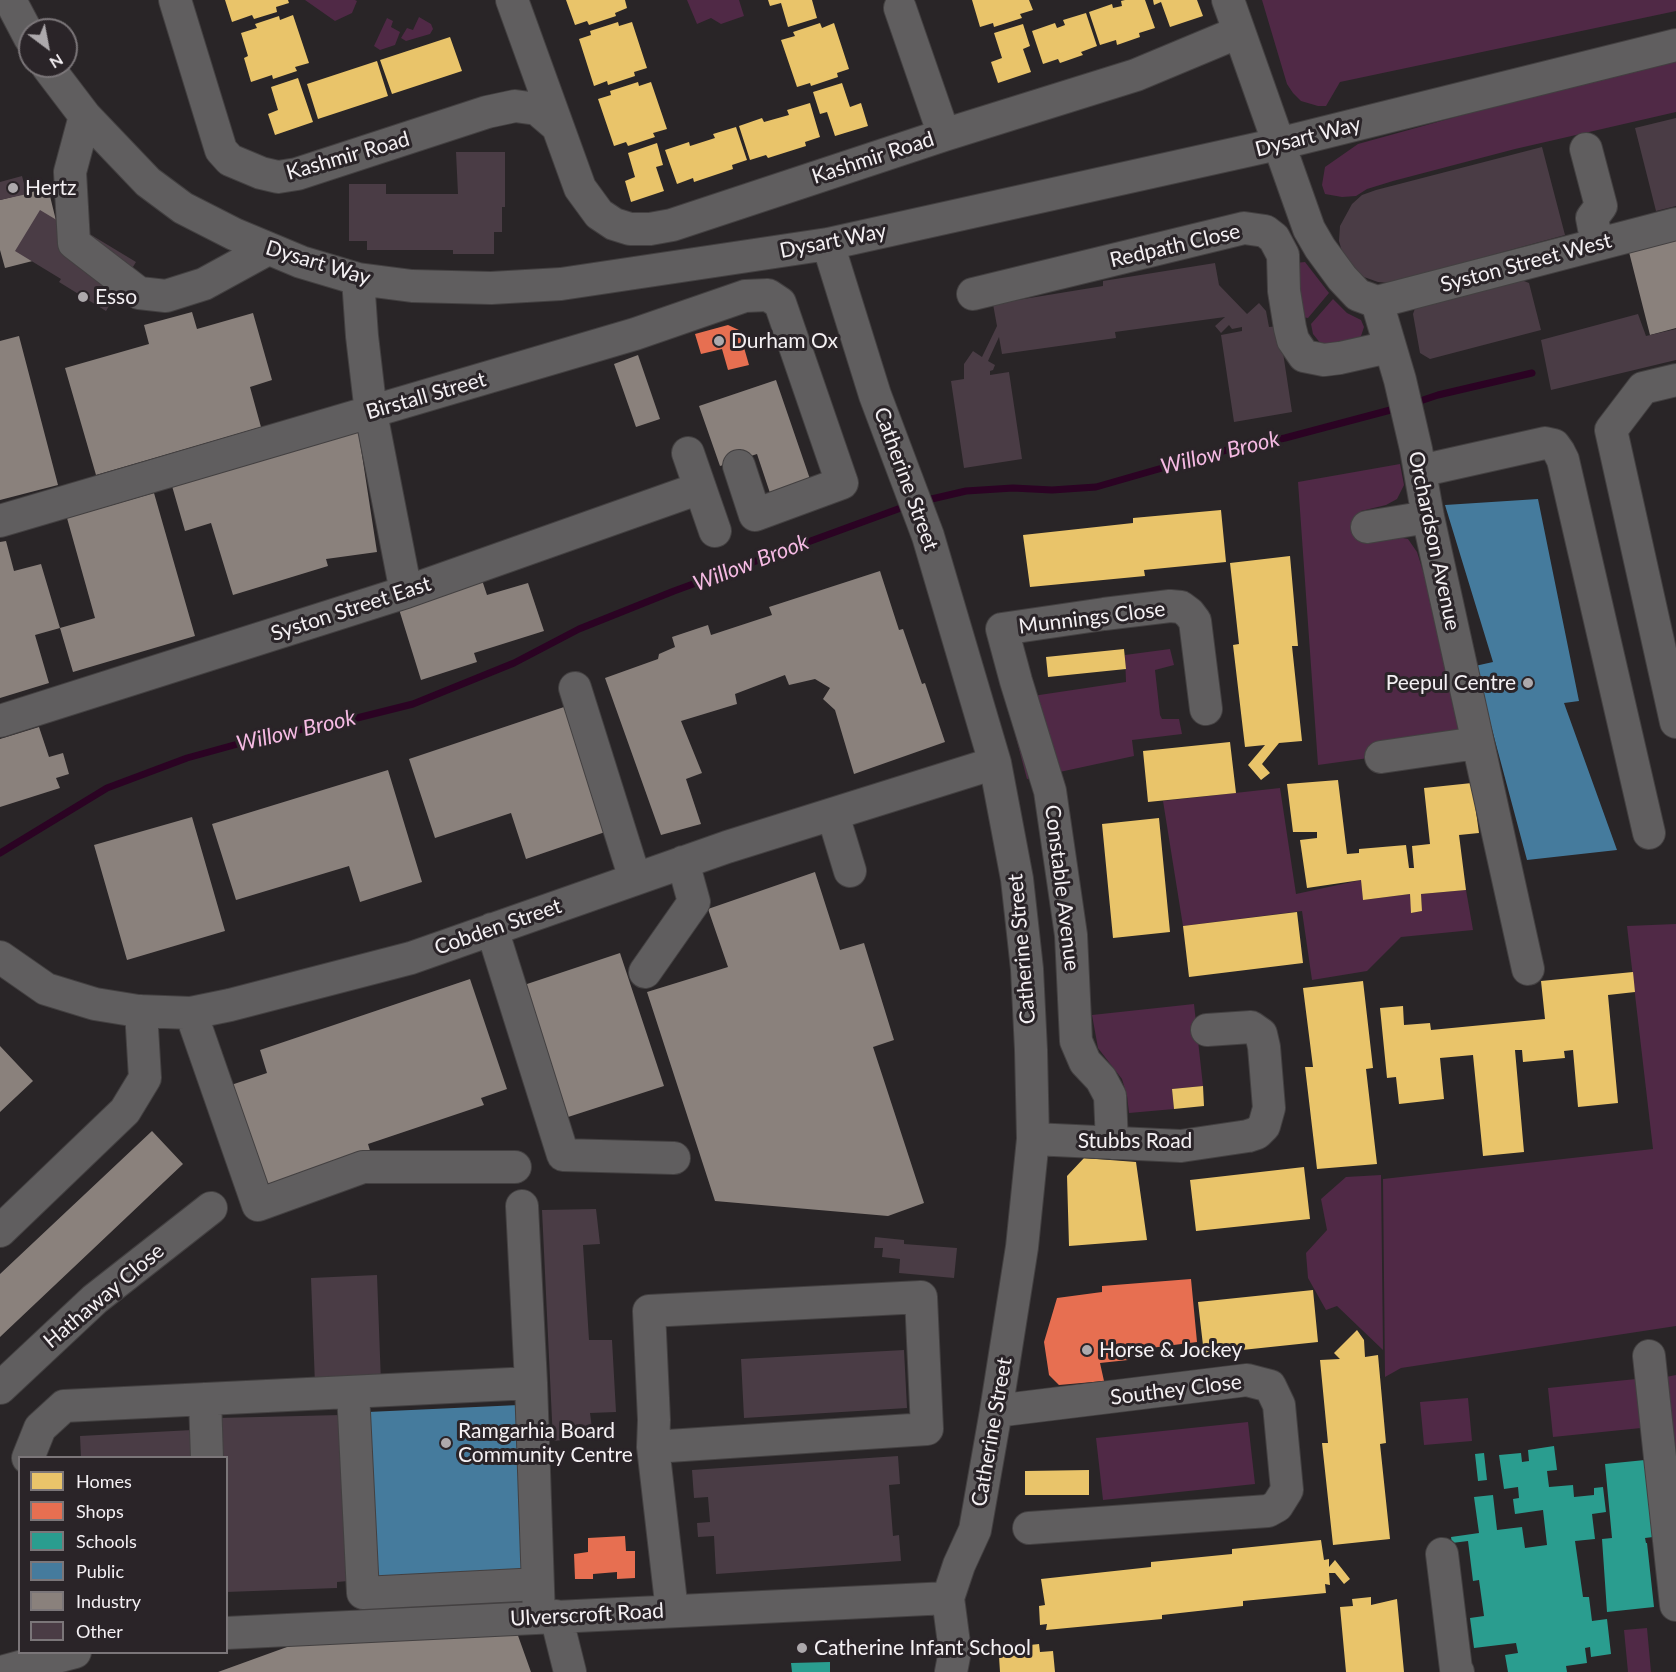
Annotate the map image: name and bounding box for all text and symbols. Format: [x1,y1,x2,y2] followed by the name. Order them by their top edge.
[18,18,78,78] north arrow
[46,51,67,73] text: N
[1252,112,1364,162] street label: Dysart Way
[283,126,413,186] street label: Kashmir Road
[809,126,937,190] street label: Kashmir Road
[25,175,76,201] place label: Hertz
[6,181,20,195] marker: Hertz
[777,218,889,264] street label: Dysart Way
[1107,219,1243,273] street label: Redpath Close
[1438,228,1614,298] street label: Syston Street West
[263,235,373,291] street label: Dysart Way
[95,284,137,310] place label: Esso
[76,290,90,304] marker: Esso
[731,328,838,354] place label: Durham Ox
[712,334,726,348] marker: Durham Ox
[363,367,489,425] street label: Birstall Street
[868,404,944,554] street label: Catherine Street
[1158,425,1282,481] water label: Willow Brook
[1403,449,1465,633] street label: Orchardson Avenue
[689,529,813,597] water label: Willow Brook
[268,571,434,647] street label: Syston Street East
[1017,596,1167,640] street label: Munnings Close
[1386,670,1516,696] place label: Peepul Centre
[1521,676,1535,690] marker: Peepul Centre
[234,704,358,758] water label: Willow Brook
[1039,803,1085,973] street label: Constable Avenue
[1003,873,1041,1025] street label: Catherine Street
[431,893,565,961] street label: Cobden Street
[1078,1128,1192,1154] street label: Stubbs Road
[39,1238,169,1354] street label: Hathaway Close
[1099,1337,1242,1363] place label: Horse & Jockey
[1080,1343,1094,1357] marker: Horse & Jockey
[966,1356,1018,1508] street label: Catherine Street
[1109,1369,1243,1411] street label: Southey Close
[458,1418,633,1468] place label: Ramgarhia Board Community Centre
[439,1436,453,1450] marker: Ramgarhia Board Community Centre
[18,1456,228,1654] legend
[76,1470,132,1492] text: Homes
[76,1500,124,1522] text: Shops
[76,1530,137,1552] text: Schools
[76,1560,124,1582] text: Public
[76,1590,141,1612] text: Industry
[510,1598,664,1632] street label: Ulverscroft Road
[76,1620,123,1642] text: Other
[814,1635,1031,1661] place label: Catherine Infant School
[795,1641,809,1655] marker: Catherine Infant School

